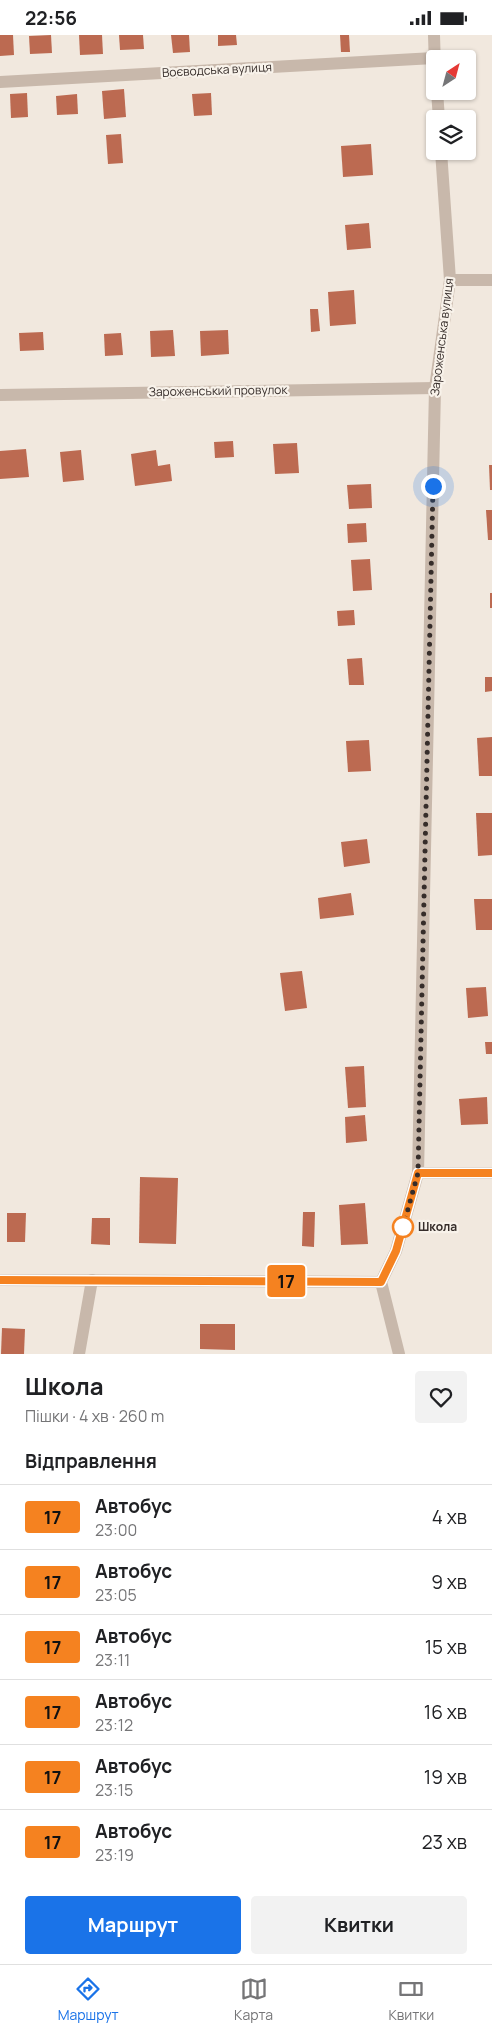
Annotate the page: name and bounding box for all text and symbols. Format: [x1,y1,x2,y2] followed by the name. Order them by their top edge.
[25,5,77,31] text: 22:56
[426,50,476,100] north arrow
[426,50,476,160] map controls
[162,58,272,81] street label: Воєводська вулиця
[426,110,476,160] button: layers
[426,277,457,397] street label: Зароженська вулиця
[148,381,289,400] street label: Зароженський провулок
[421,474,446,499] your location
[392,1216,414,1238] marker: Школа
[418,1218,457,1235] place label: Школа
[264,1265,308,1297] line badge: 17
[277,1269,295,1293] text: 17
[25,1369,104,1402] text: Школа
[415,1371,467,1423] button: heart
[25,1405,164,1427] text: Пішки · 4 хв · 260 m
[25,1448,157,1474] text: Відправлення
[95,1493,172,1519] text: Автобус
[432,1504,467,1530] text: 4 хв
[44,1505,61,1529] text: 17
[95,1519,137,1541] text: 23:00
[95,1558,172,1584] text: Автобус
[431,1569,467,1595] text: 9 хв
[44,1570,61,1594] text: 17
[95,1584,137,1606] text: 23:05
[95,1623,172,1649] text: Автобус
[425,1634,467,1660] text: 15 хв
[44,1635,61,1659] text: 17
[95,1649,130,1671] text: 23:11
[95,1688,172,1714] text: Автобус
[424,1699,467,1725] text: 16 хв
[44,1700,61,1724] text: 17
[95,1714,133,1736] text: 23:12
[95,1753,172,1779] text: Автобус
[424,1764,467,1790] text: 19 хв
[44,1765,61,1789] text: 17
[95,1779,133,1801] text: 23:15
[95,1818,172,1844] text: Автобус
[422,1829,467,1855] text: 23 хв
[44,1830,61,1854] text: 17
[95,1844,134,1866] text: 23:19
[25,1896,241,1954] button: Маршрут
[251,1896,467,1954] button: Квитки
[58,1975,119,2024] tab: Маршрут
[234,1975,273,2024] tab: Карта
[389,1975,434,2024] tab: Квитки

